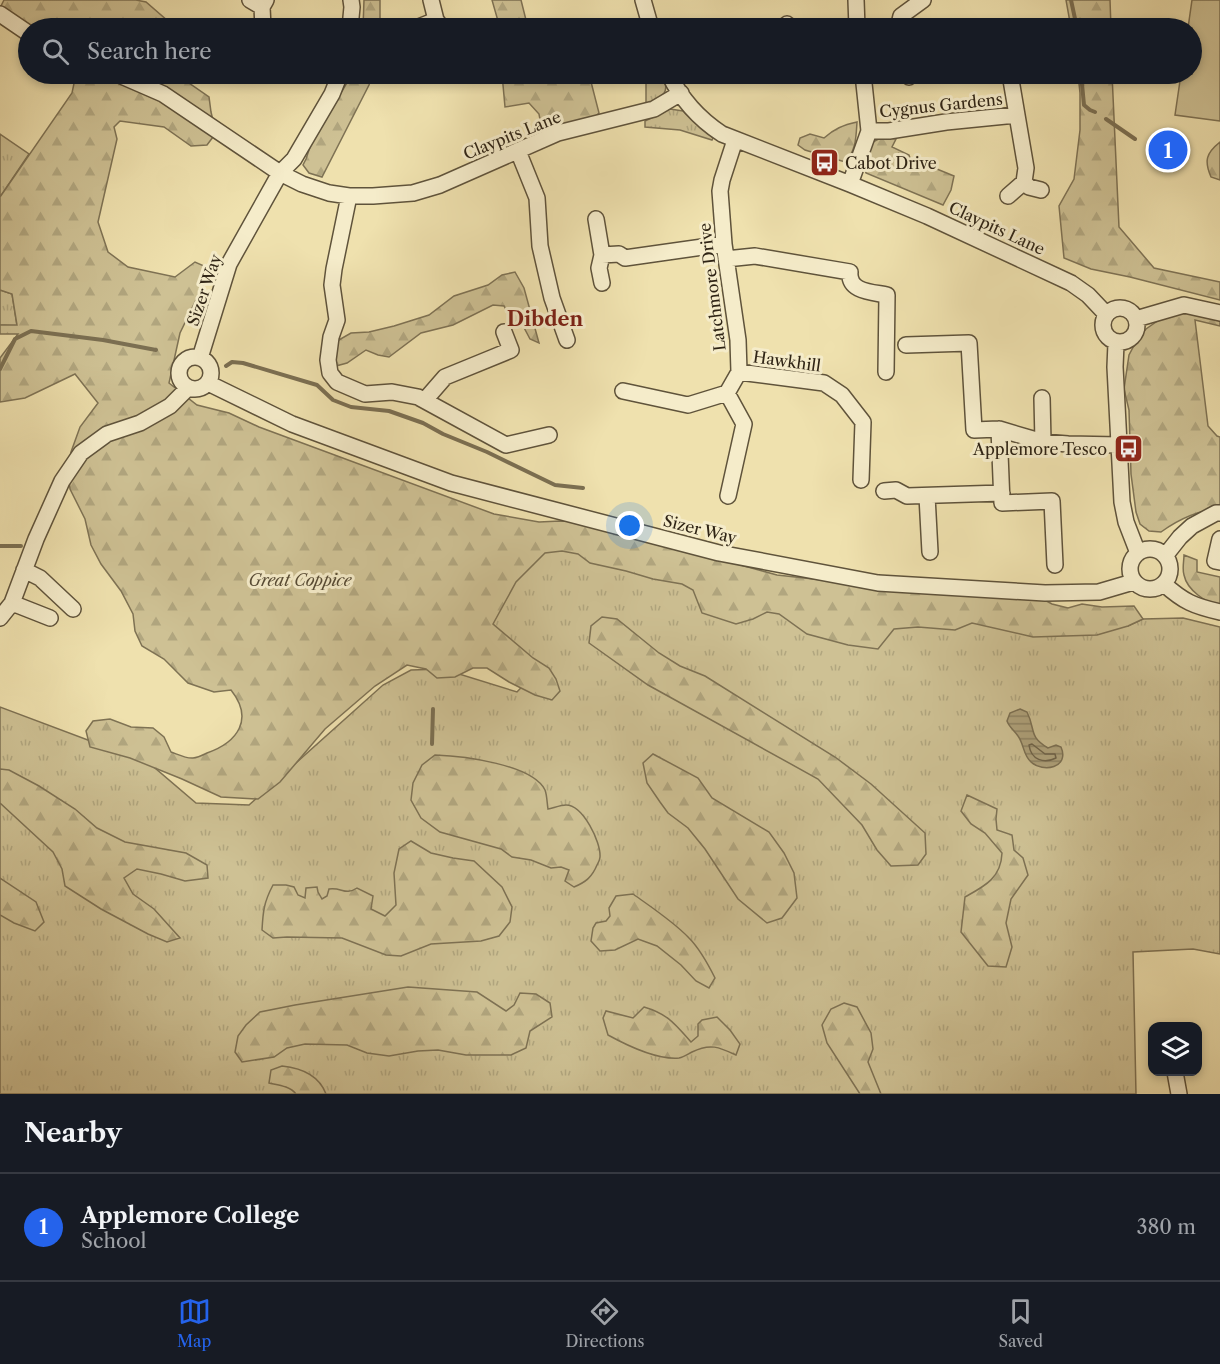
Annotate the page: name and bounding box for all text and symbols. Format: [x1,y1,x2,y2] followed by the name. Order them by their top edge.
[18,18,1202,84] search box
[39,35,72,68] icon: search
[87,38,212,65] text: Search here
[878,89,1004,121] street label: Cygnus Gardens
[460,106,564,164] street label: Claypits Lane
[1148,128,1188,172] pin: 1
[808,147,840,179] bus stop icon: Cabot Drive
[845,153,937,173] place label: Cabot Drive
[946,197,1048,259] street label: Claypits Lane
[694,222,730,352] street label: Latchmore Drive
[182,250,226,329] street label: Sizer Way
[507,307,584,331] district label: Dibden
[752,346,823,376] street label: Hawkhill
[1112,433,1144,465] bus stop icon: Applemore Tesco
[972,439,1107,459] place label: Applemore Tesco
[661,510,740,548] street label: Sizer Way
[615,511,644,540] your location
[249,570,353,590] park label: Great Coppice
[1148,1022,1202,1076] map controls
[1148,1022,1202,1076] button: layers
[24,1117,122,1149] text: Nearby
[81,1202,300,1229] text: Applemore College
[39,1215,48,1239] text: 1
[1137,1215,1196,1239] text: 380 m
[81,1229,146,1253] text: School
[177,1295,211,1351] tab: Map
[565,1295,644,1351] tab: Directions
[999,1295,1043,1351] tab: Saved

